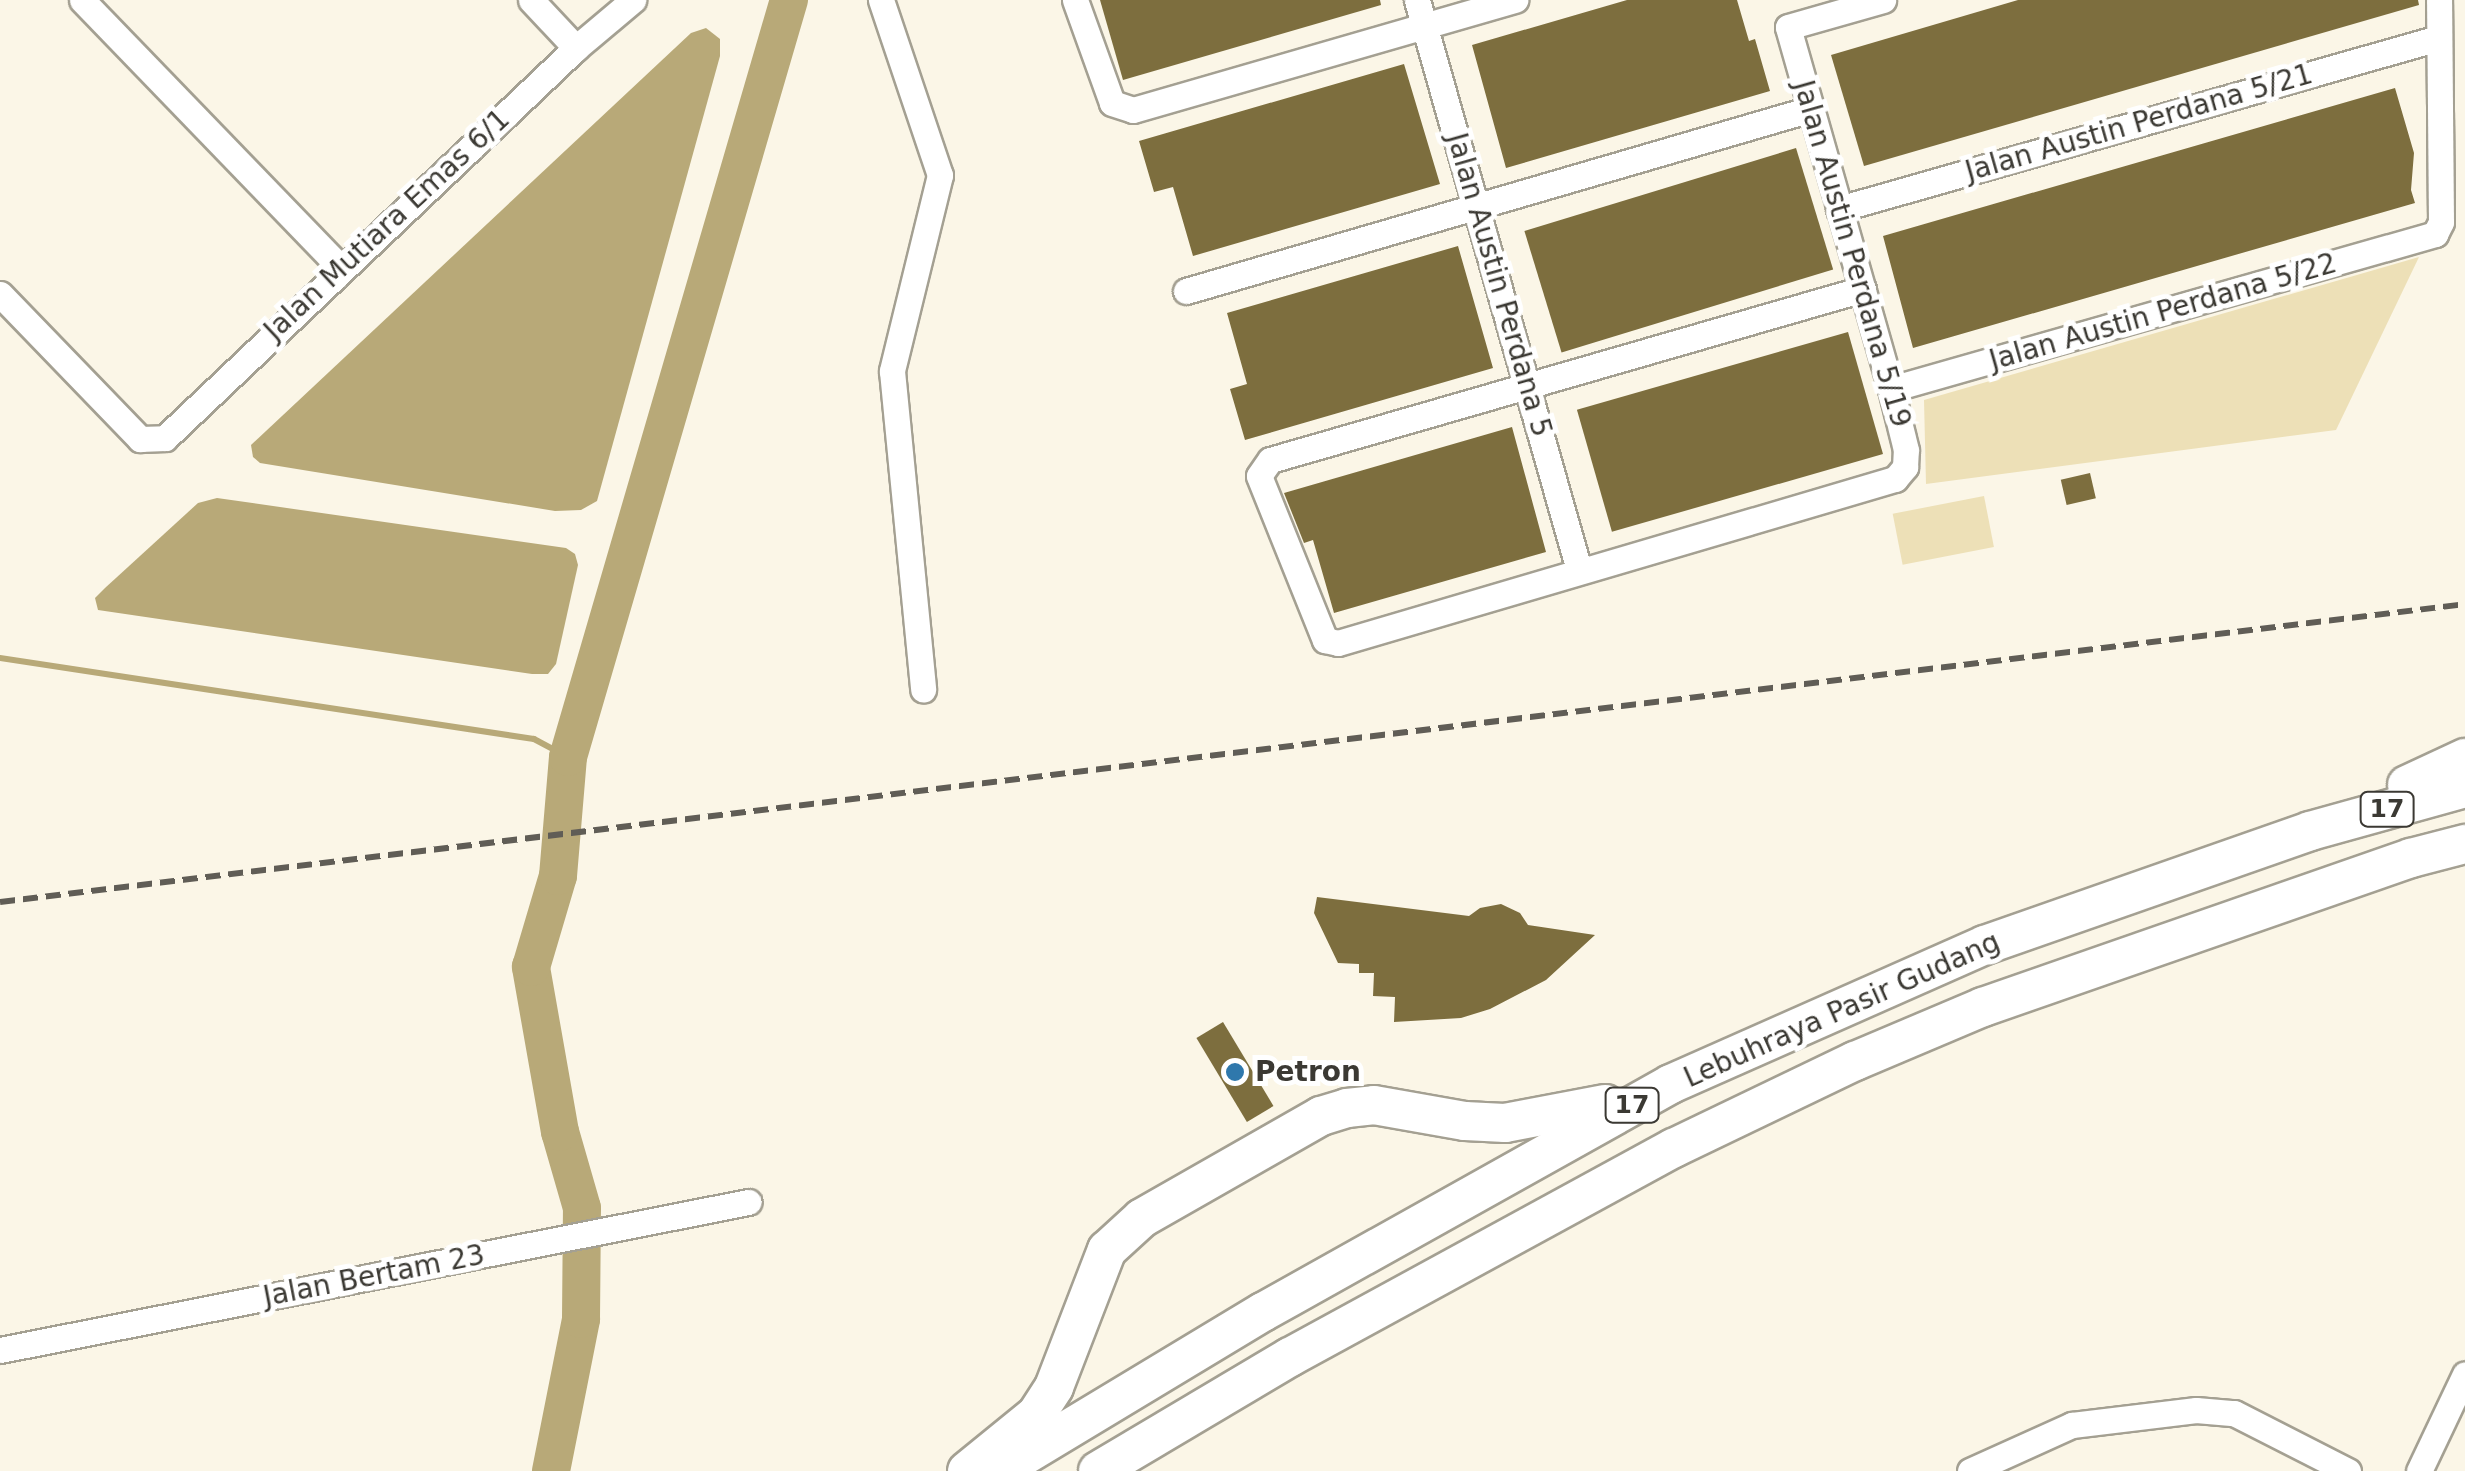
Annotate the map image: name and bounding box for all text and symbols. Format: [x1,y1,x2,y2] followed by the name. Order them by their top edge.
[1962,57,2316,189] street label: Jalan Austin Perdana 5/21
[1786,77,1918,431] street label: Jalan Austin Perdana 5/19
[257,103,517,347] street label: Jalan Mutiara Emas 6/1
[1439,129,1559,441] street label: Jalan Austin Perdana 5
[1986,246,2340,378] street label: Jalan Austin Perdana 5/22
[2360,789,2414,829] road number: 17
[1679,925,2005,1095] street label: Lebuhraya Pasir Gudang
[1255,1055,1361,1089] place label: Petron
[1224,1061,1246,1083] marker: Petron
[1604,1085,1660,1125] road number: 17
[260,1238,488,1314] street label: Jalan Bertam 23

